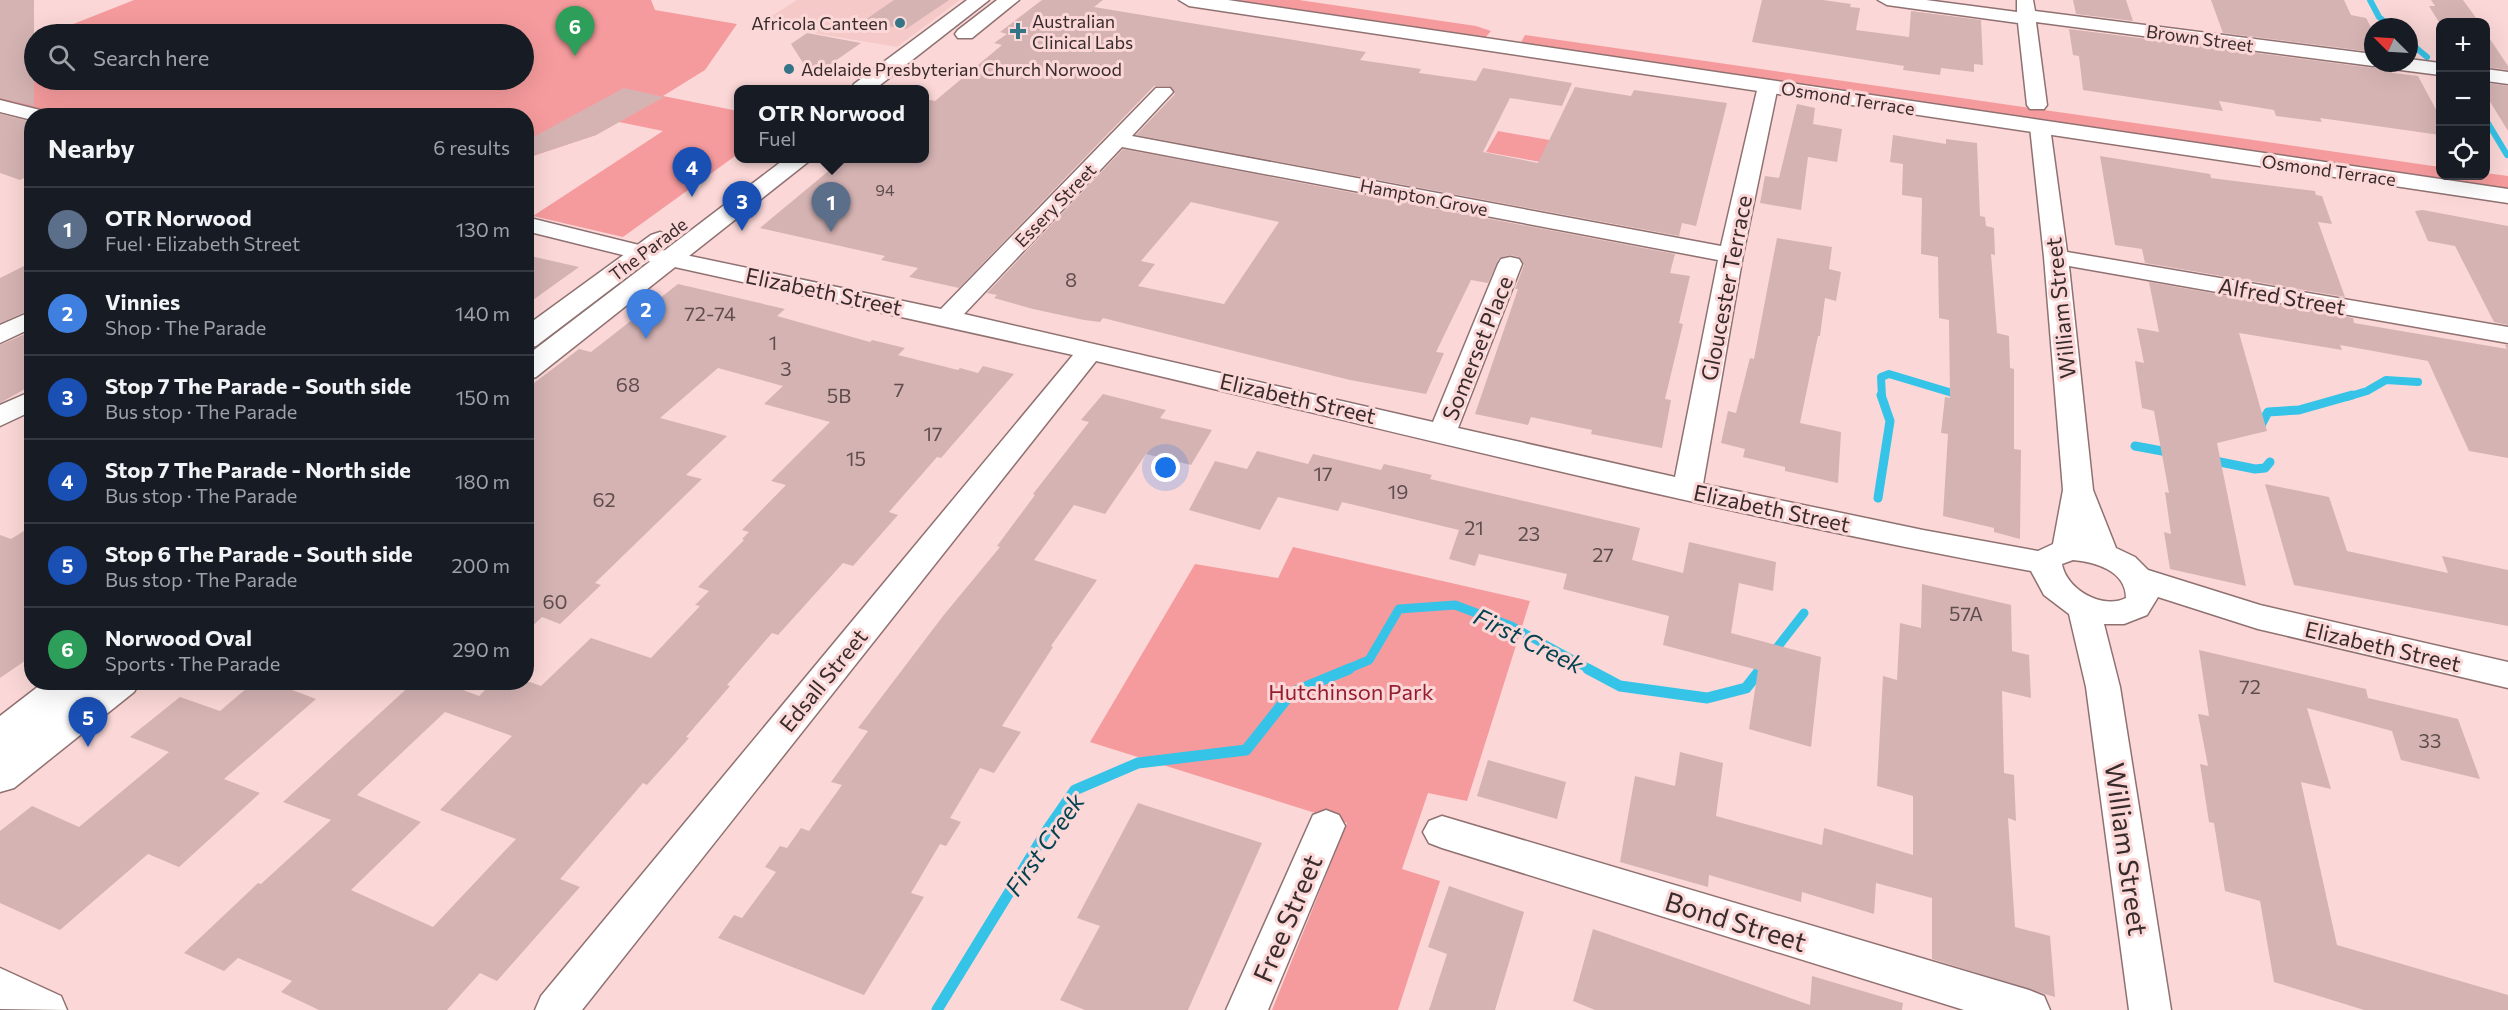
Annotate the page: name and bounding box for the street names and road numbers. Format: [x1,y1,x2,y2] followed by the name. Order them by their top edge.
[2145,20,2255,56] street label: Brown Street
[1780,77,1916,119] street label: Osmond Terrace
[2261,150,2397,190] street label: Osmond Terrace
[1010,159,1100,251] street label: Essery Street
[1358,174,1490,220] street label: Hampton Grove
[1695,193,1757,383] street label: Gloucester Terrace
[605,213,691,285] street label: The Parade
[2039,236,2081,380] street label: William Street
[743,261,905,321] street label: Elizabeth Street
[1436,272,1518,424] street label: Somerset Place
[2216,272,2348,320] street label: Alfred Street
[1217,367,1379,429] street label: Elizabeth Street
[1691,478,1853,538] street label: Elizabeth Street
[2302,615,2464,677] street label: Elizabeth Street
[773,623,873,737] street label: Edsall Street
[2099,760,2155,938] street label: William Street
[1245,849,1329,987] street label: Free Street
[1661,884,1811,958] street label: Bond Street

